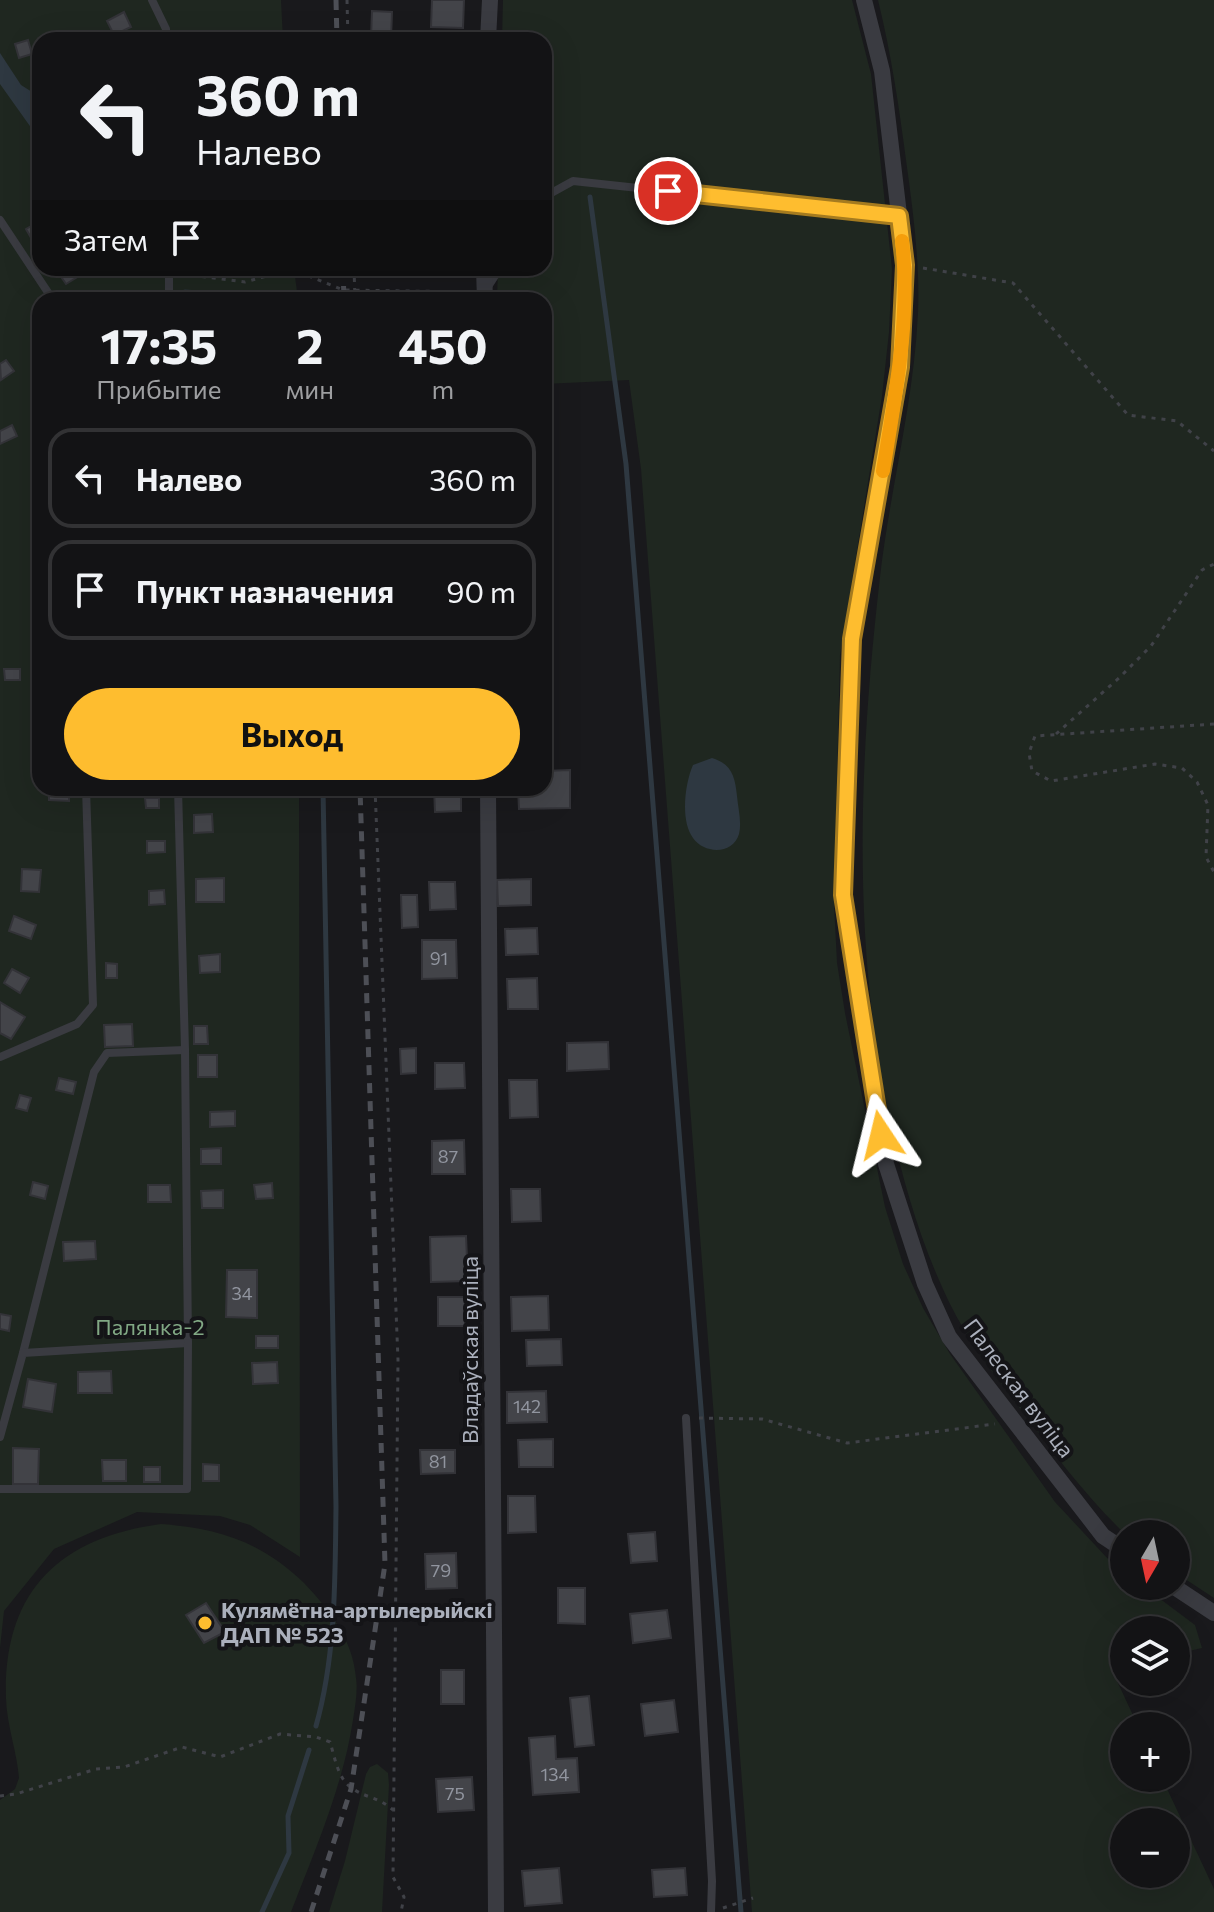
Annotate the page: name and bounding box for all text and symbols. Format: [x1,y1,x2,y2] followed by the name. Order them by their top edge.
[196,59,360,128] text: 360 m
[64,64,168,168] icon: left
[196,128,322,172] text: Налево
[634,157,702,225] pin
[646,169,690,213] icon: arrive
[164,216,208,260] icon: arrive
[64,220,148,257] text: Затем
[100,315,217,374] text: 17:35
[296,315,323,374] text: 2
[398,315,488,374] text: 450
[96,373,221,404] text: Прибытие
[286,373,334,404] text: мин
[432,373,454,404] text: m
[68,456,112,500] icon: left
[136,460,242,497] text: Налево
[429,460,516,497] text: 360 m
[68,568,112,612] icon: arrive
[136,572,394,609] text: Пункт назначения
[446,572,516,609] text: 90 m
[64,688,520,780] button: Выход
[430,947,448,969] house number: 91
[839,1093,923,1177] position arrow
[438,1145,458,1167] house number: 87
[456,1256,483,1444] street label: Владаўская вуліца
[231,1282,253,1304] house number: 34
[95,1313,205,1340] park label: Палянка-2
[958,1313,1080,1462] street label: Палеская вуліца
[513,1395,541,1417] house number: 142
[429,1450,447,1472] house number: 81
[1110,1520,1190,1600] north arrow
[1110,1520,1190,1888] map controls
[431,1559,451,1581] house number: 79
[221,1596,493,1648] place label: Кулямётна-артылерыйскі ДАП № 523
[196,1614,214,1632] marker: Кулямётна-артылерыйскі ДАП № 523
[1110,1616,1190,1696] button: layers
[1110,1712,1190,1792] button: +
[541,1763,570,1785] house number: 134
[445,1782,465,1804] house number: 75
[1110,1808,1190,1888] button: −

